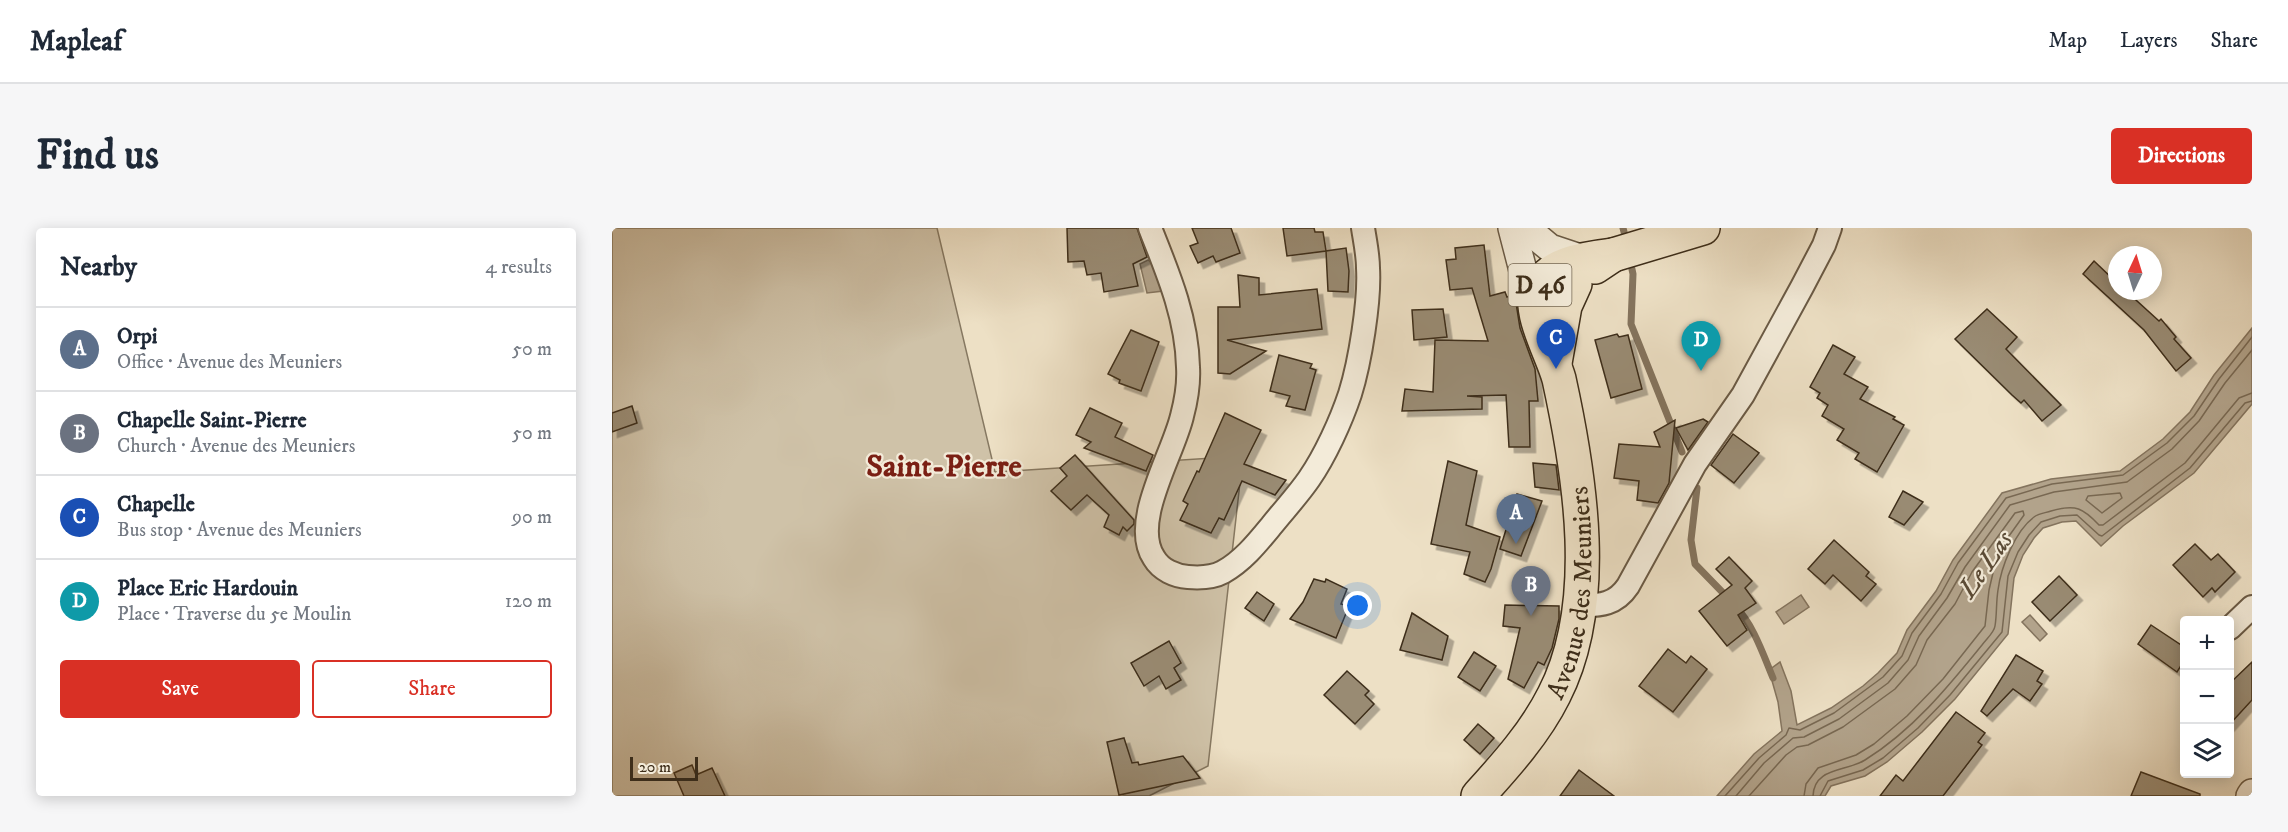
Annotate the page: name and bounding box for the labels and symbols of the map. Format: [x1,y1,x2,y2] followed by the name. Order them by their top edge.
[2108,246,2162,300] north arrow
[1508,264,1572,306] road number: D 46
[1536,320,1576,369] pin: C
[1682,322,1720,371] pin: D
[866,447,1022,487] district label: Saint-Pierre
[1540,485,1600,705] street label: Avenue des Meuniers
[1496,494,1536,544] pin: A
[1950,524,2021,606] water label: Le Las
[1512,566,1550,616] pin: B
[1343,591,1372,620] your location
[630,754,698,782] scale bar

